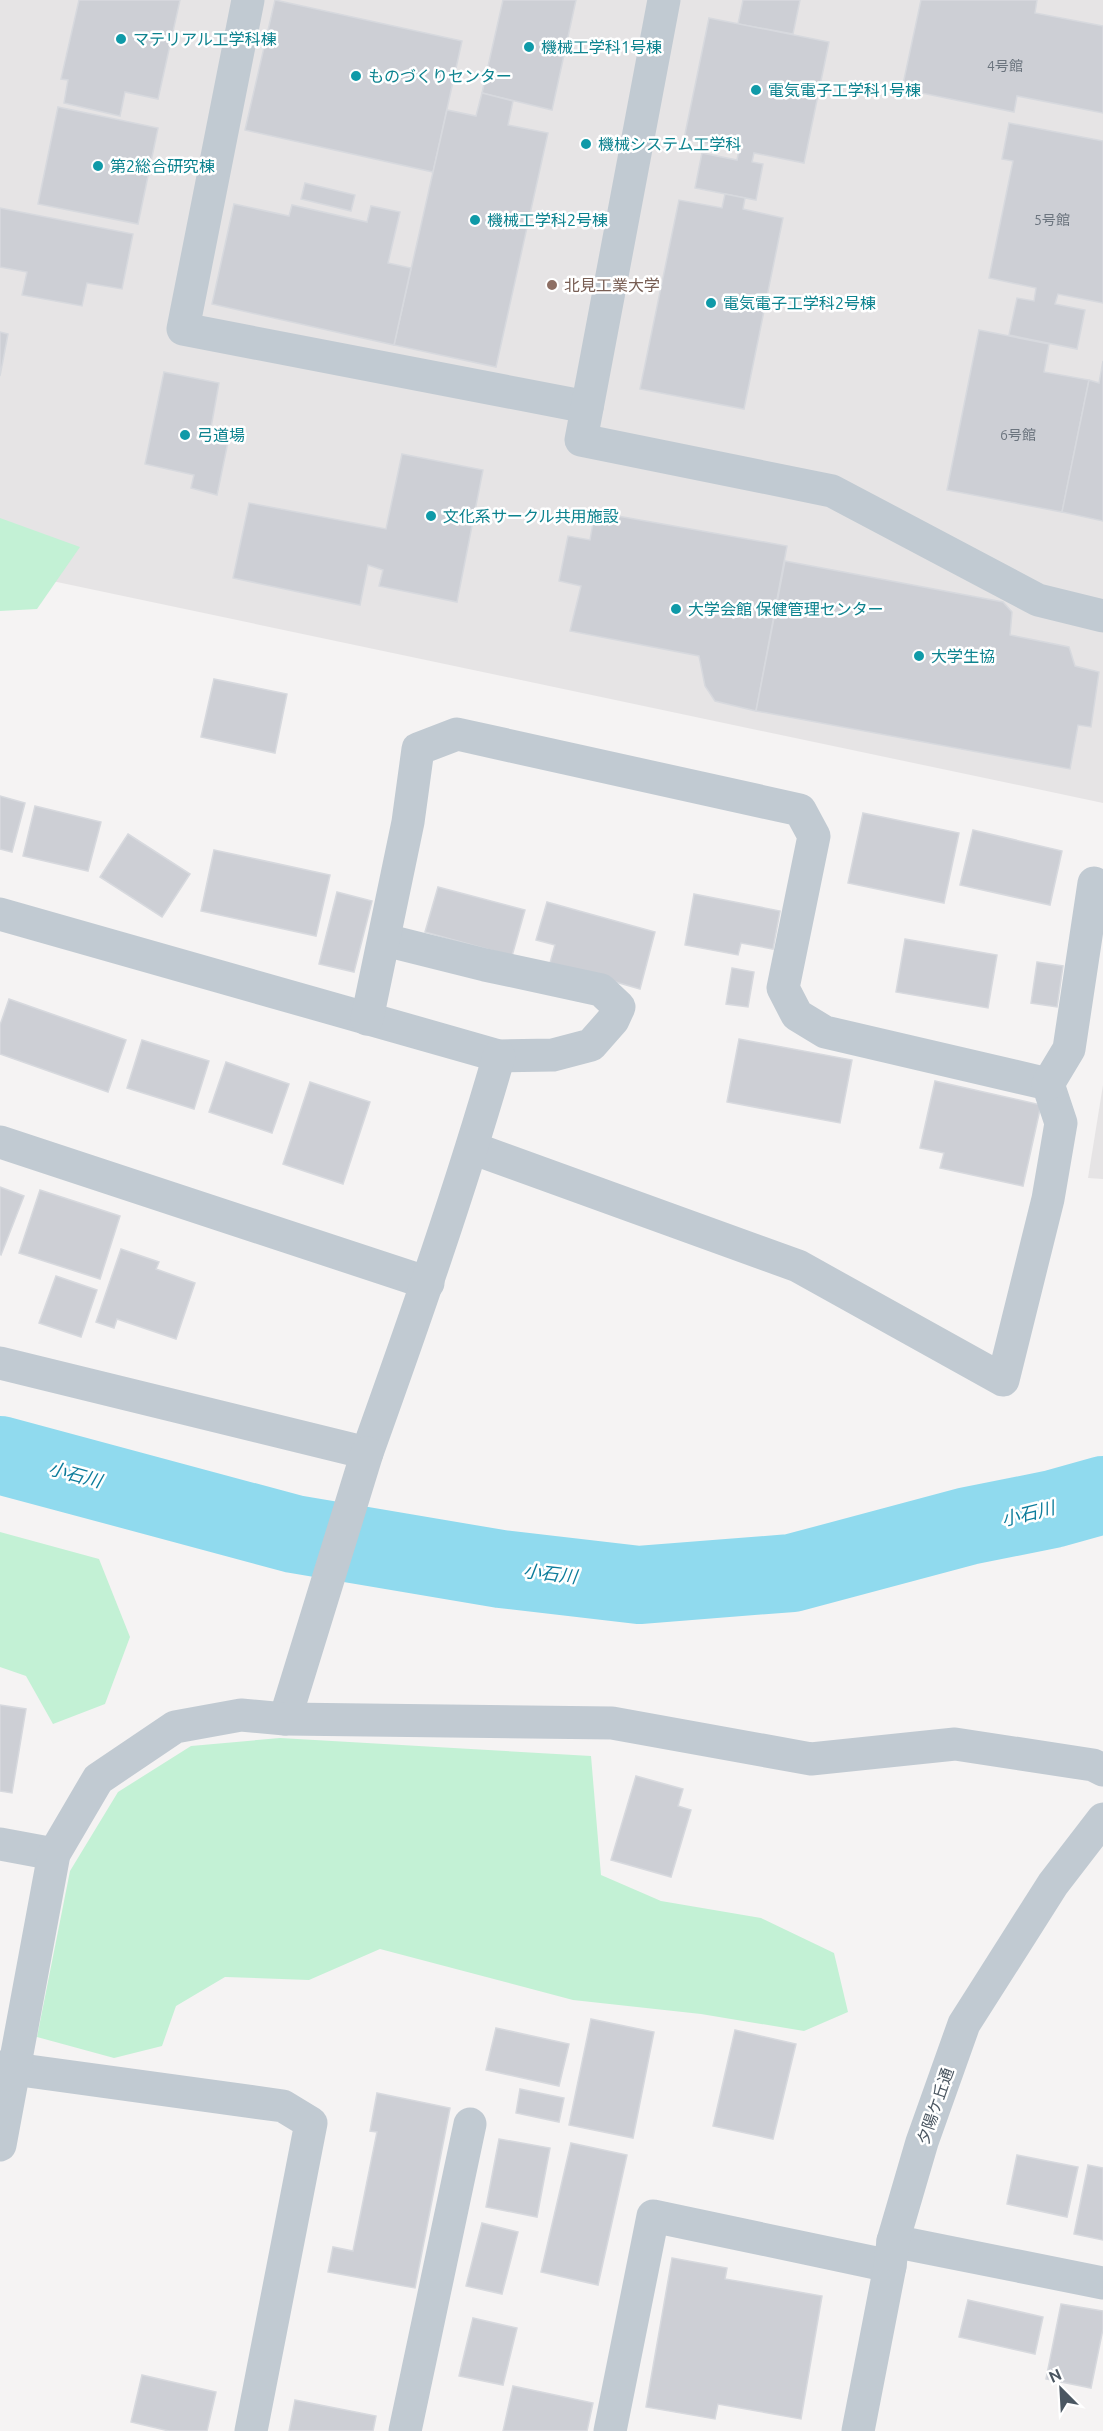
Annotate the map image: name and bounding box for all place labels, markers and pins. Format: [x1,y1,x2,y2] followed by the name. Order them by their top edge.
[133,30,277,48] place label: マテリアル工学科棟
[114,32,128,46] marker: マテリアル工学科棟
[541,38,662,56] place label: 機械工学科1号棟
[522,40,536,54] marker: 機械工学科1号棟
[368,67,512,85] place label: ものづくりセンター
[349,69,363,83] marker: ものづくりセンター
[768,81,921,99] place label: 電気電子工学科1号棟
[749,83,763,97] marker: 電気電子工学科1号棟
[598,135,742,153] place label: 機械システム工学科
[579,137,593,151] marker: 機械システム工学科
[110,157,215,175] place label: 第2総合研究棟
[91,159,105,173] marker: 第2総合研究棟
[487,211,608,229] place label: 機械工学科2号棟
[468,213,482,227] marker: 機械工学科2号棟
[564,276,660,294] place label: 北見工業大学
[545,278,559,292] marker: 北見工業大学
[723,294,876,312] place label: 電気電子工学科2号棟
[704,296,718,310] marker: 電気電子工学科2号棟
[197,426,245,444] place label: 弓道場
[178,428,192,442] marker: 弓道場
[443,507,619,525] place label: 文化系サークル共用施設
[424,509,438,523] marker: 文化系サークル共用施設
[688,600,884,618] place label: 大学会館 保健管理センター
[669,602,683,616] marker: 大学会館 保健管理センター
[931,647,995,665] place label: 大学生協
[912,649,926,663] marker: 大学生協

